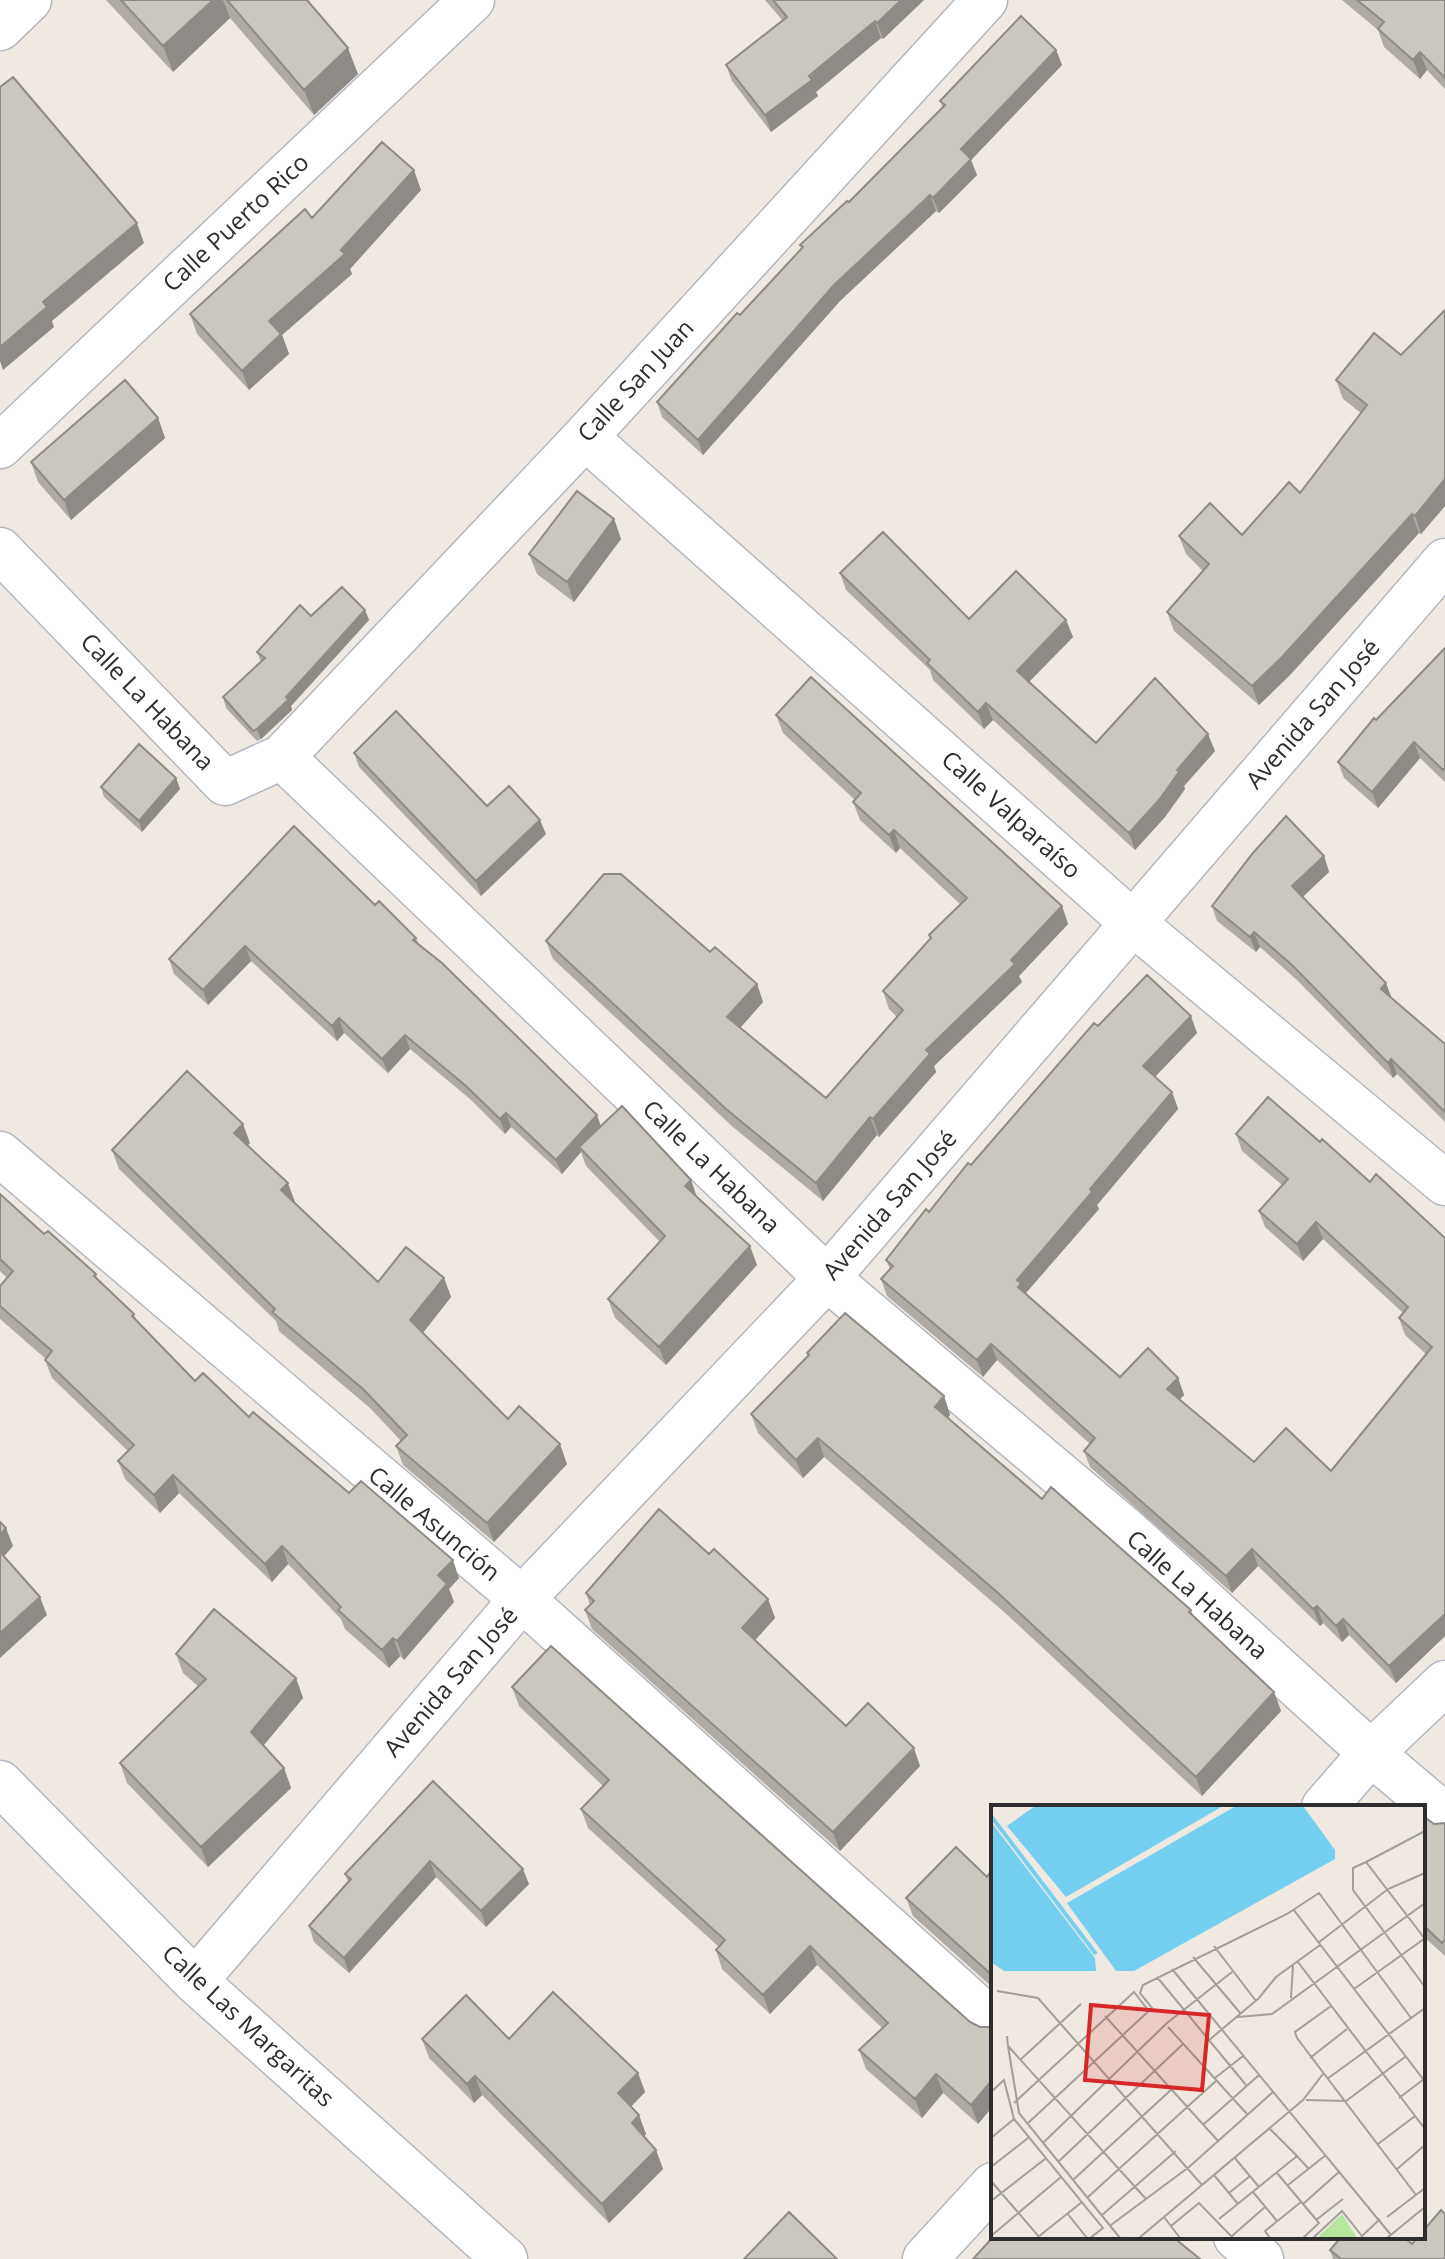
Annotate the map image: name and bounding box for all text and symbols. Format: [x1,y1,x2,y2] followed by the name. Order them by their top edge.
[155,145,315,298] street label: Calle Puerto Rico
[569,311,700,449] street label: Calle San Juan
[74,625,222,777] street label: Calle La Habana
[1237,631,1386,795] street label: Avenida San José
[935,742,1089,885] street label: Calle Valparaíso
[636,1092,788,1240] street label: Calle La Habana
[814,1122,963,1286] street label: Avenida San José
[362,1458,508,1588] street label: Calle Asunción
[1120,1522,1276,1666] street label: Calle La Habana
[375,1599,524,1763] street label: Avenida San José
[991,1805,1425,2239] inset map
[156,1936,342,2113] street label: Calle Las Margaritas

